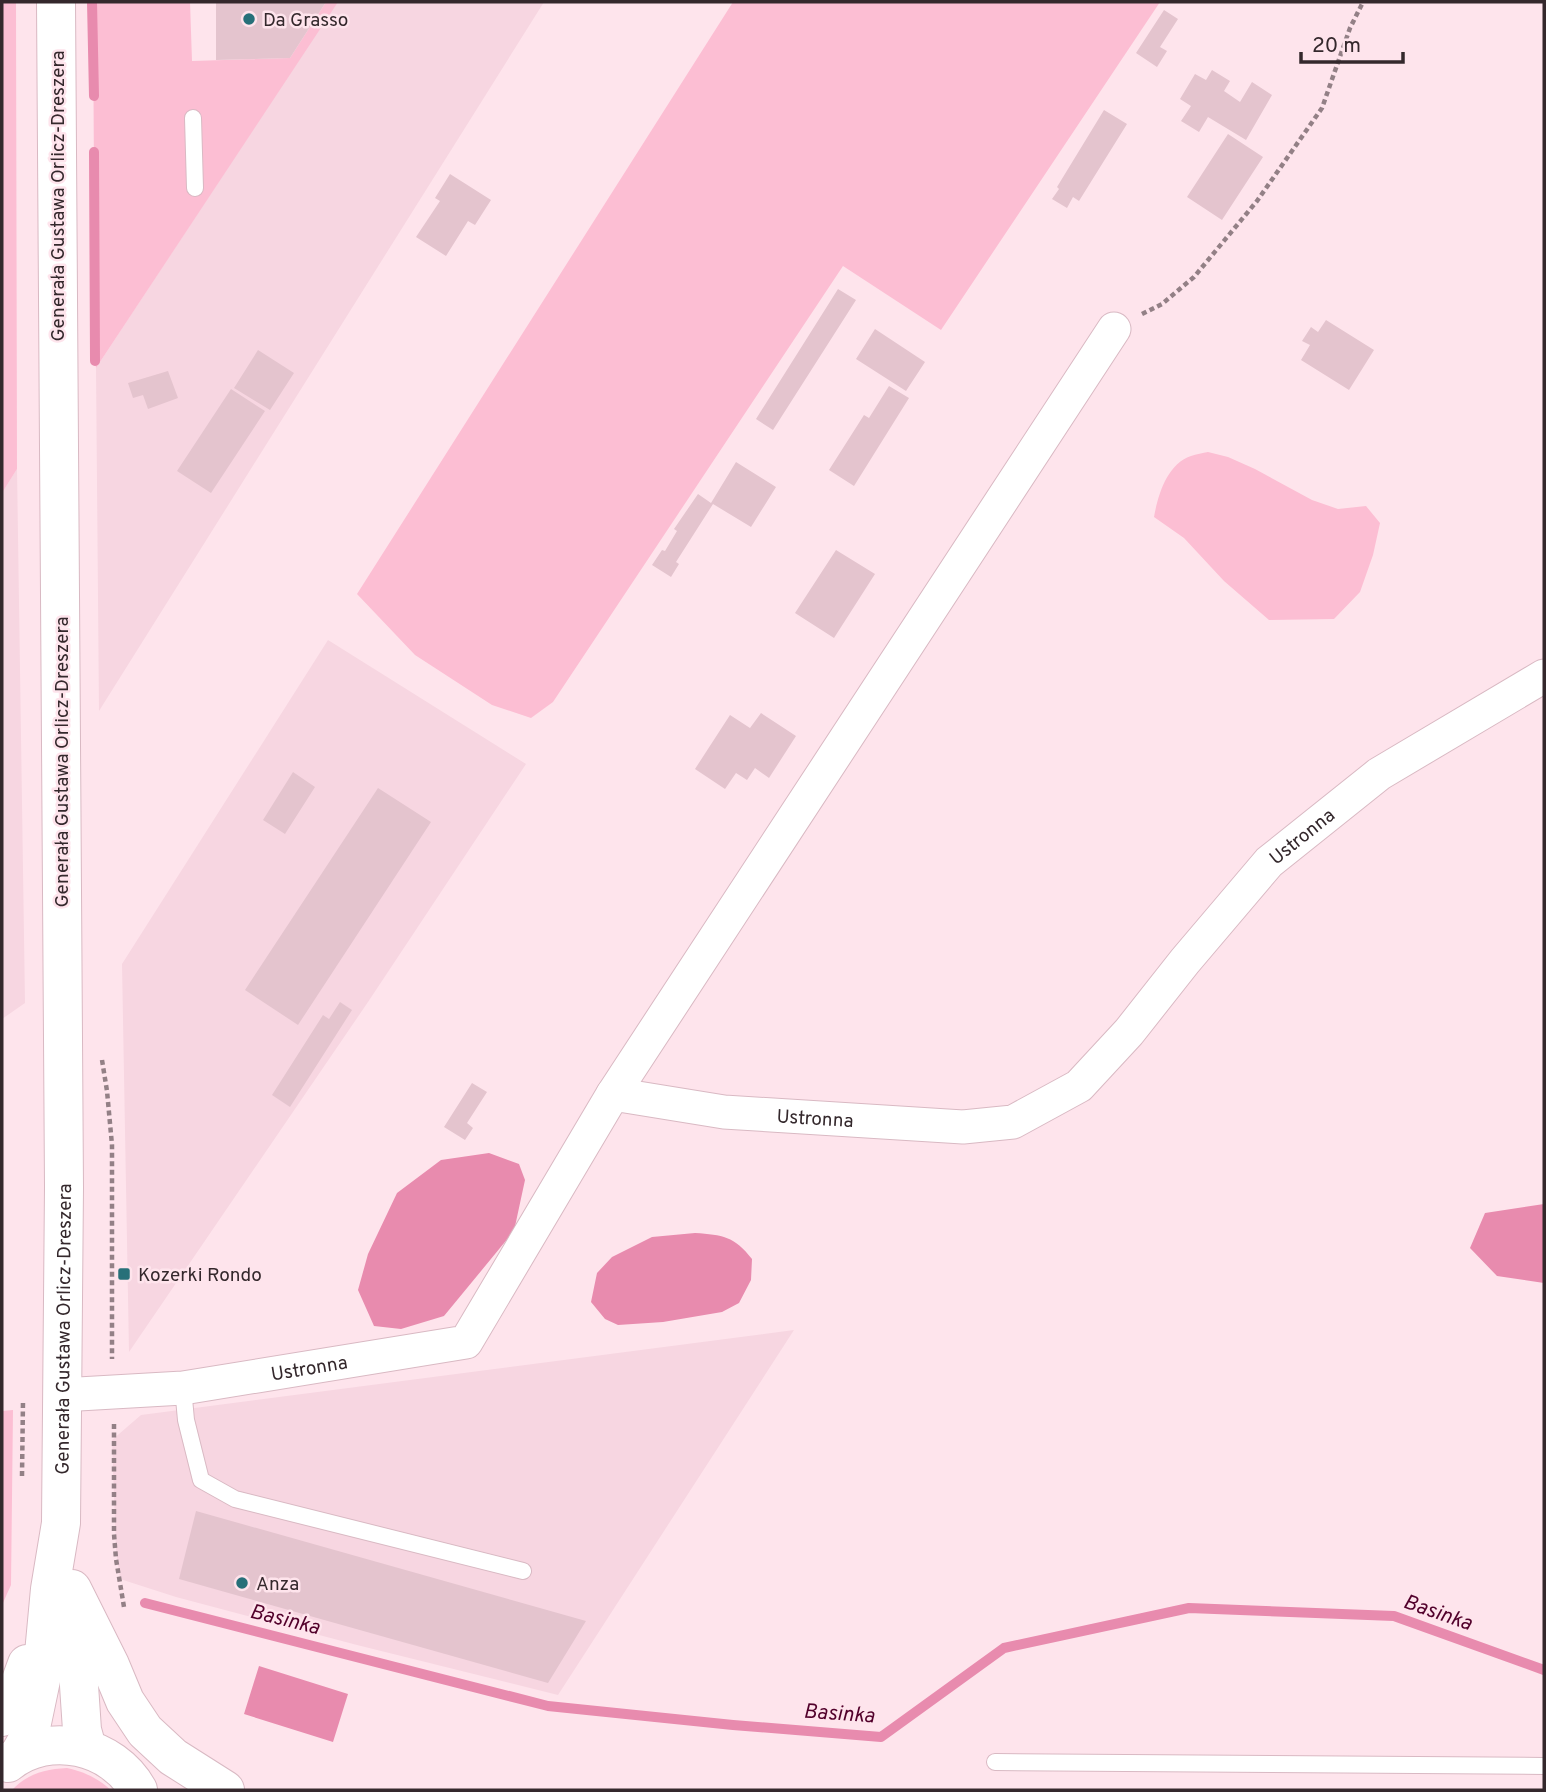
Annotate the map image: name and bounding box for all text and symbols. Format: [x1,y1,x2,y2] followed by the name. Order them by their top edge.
[263,9,348,33] place label: Da Grasso
[241,11,257,27] marker: Da Grasso
[1301,21,1402,65] scale bar
[1312,33,1361,60] text: 20 m
[47,50,71,342] street label: Generała Gustawa Orlicz-Dreszera
[51,616,75,908] street label: Generała Gustawa Orlicz-Dreszera
[1265,804,1340,871] street label: Ustronna
[776,1105,854,1134] street label: Ustronna
[51,1183,78,1475] street label: Generała Gustawa Orlicz-Dreszera
[138,1264,262,1288] place label: Kozerki Rondo
[116,1266,132,1282] marker: Kozerki Rondo
[269,1351,350,1388] street label: Ustronna
[256,1573,299,1597] place label: Anza
[234,1575,250,1591] marker: Anza
[1399,1589,1476,1638] water label: Basinka
[247,1599,323,1642] water label: Basinka
[802,1699,875,1730] water label: Basinka

